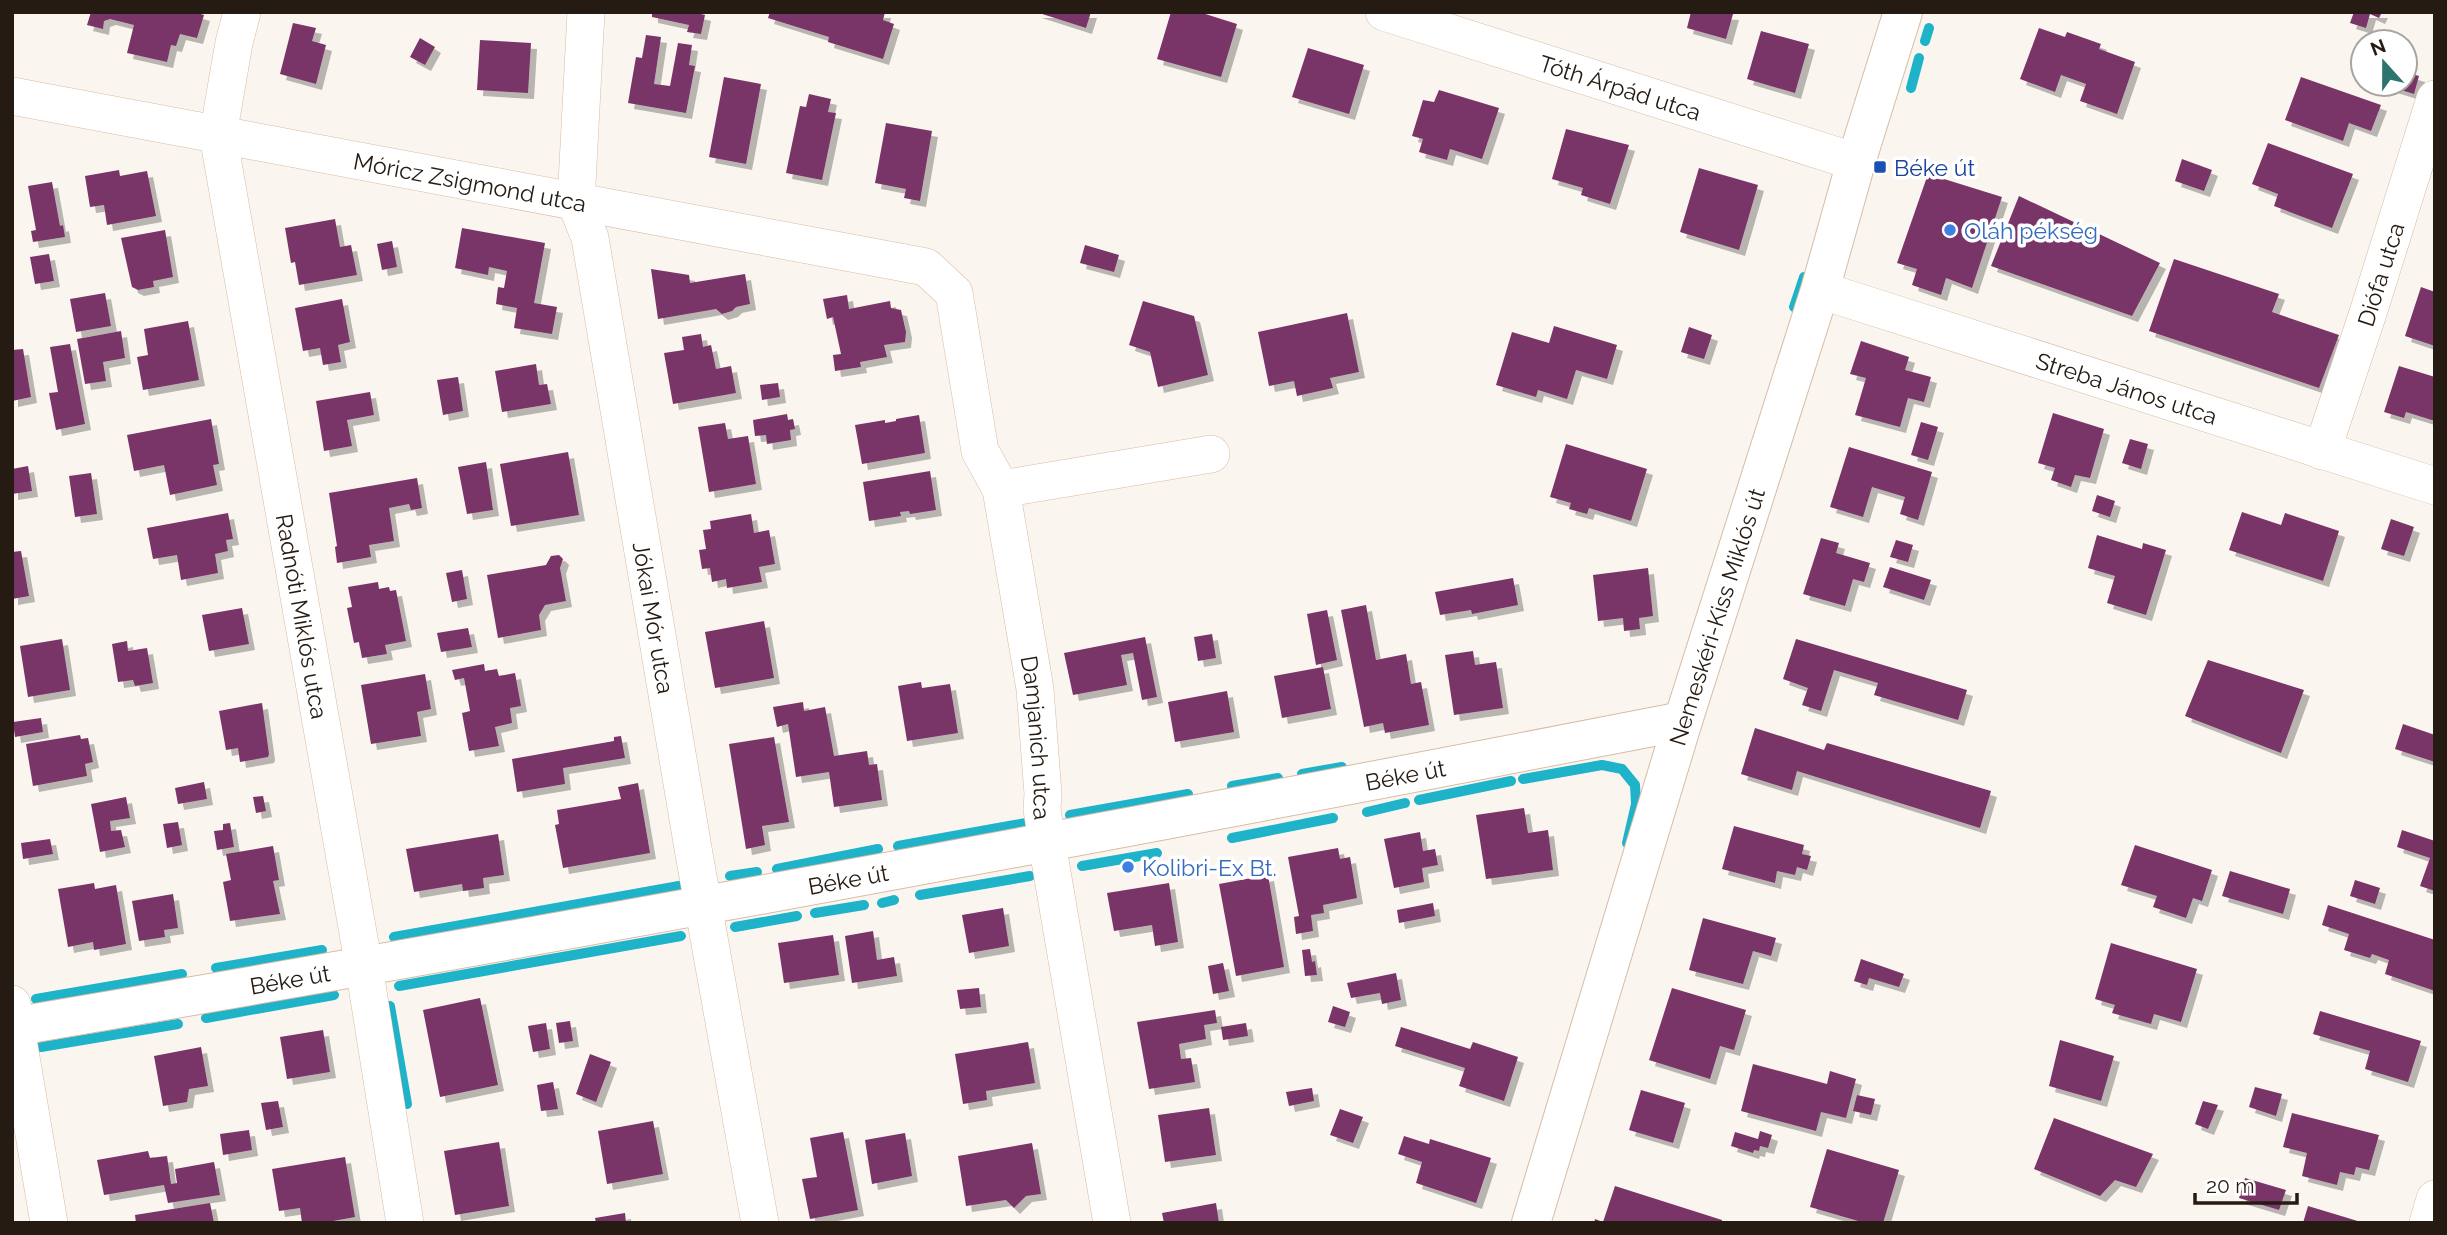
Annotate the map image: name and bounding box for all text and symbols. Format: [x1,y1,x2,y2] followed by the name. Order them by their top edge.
[2349,28,2419,98] north arrow
[2367,34,2389,60] text: N
[1536,49,1705,125] street label: Tóth Árpád utca
[351,147,589,217] street label: Móricz Zsigmond utca
[1894,154,1975,181] place label: Béke út
[1872,159,1888,175] marker: Béke út
[1964,217,2098,244] place label: Oláh pékség
[2351,219,2409,330] street label: Diófa utca
[1942,222,1958,238] marker: Oláh pékség
[2033,346,2221,429] street label: Streba János utca
[1663,484,1770,749] street label: Nemeskéri-Kiss Miklós út
[271,512,334,721] street label: Radnóti Miklós utca
[628,540,680,696] street label: Jókai Mór utca
[1016,653,1057,821] street label: Damjanich utca
[1363,754,1448,795] street label: Béke út
[1142,854,1277,881] place label: Kolibri-Ex Bt.
[806,858,891,900] street label: Béke út
[1120,859,1136,875] marker: Kolibri-Ex Bt.
[248,959,332,999] street label: Béke út
[2195,1162,2296,1206] scale bar
[2206,1173,2254,1198] text: 20 m

